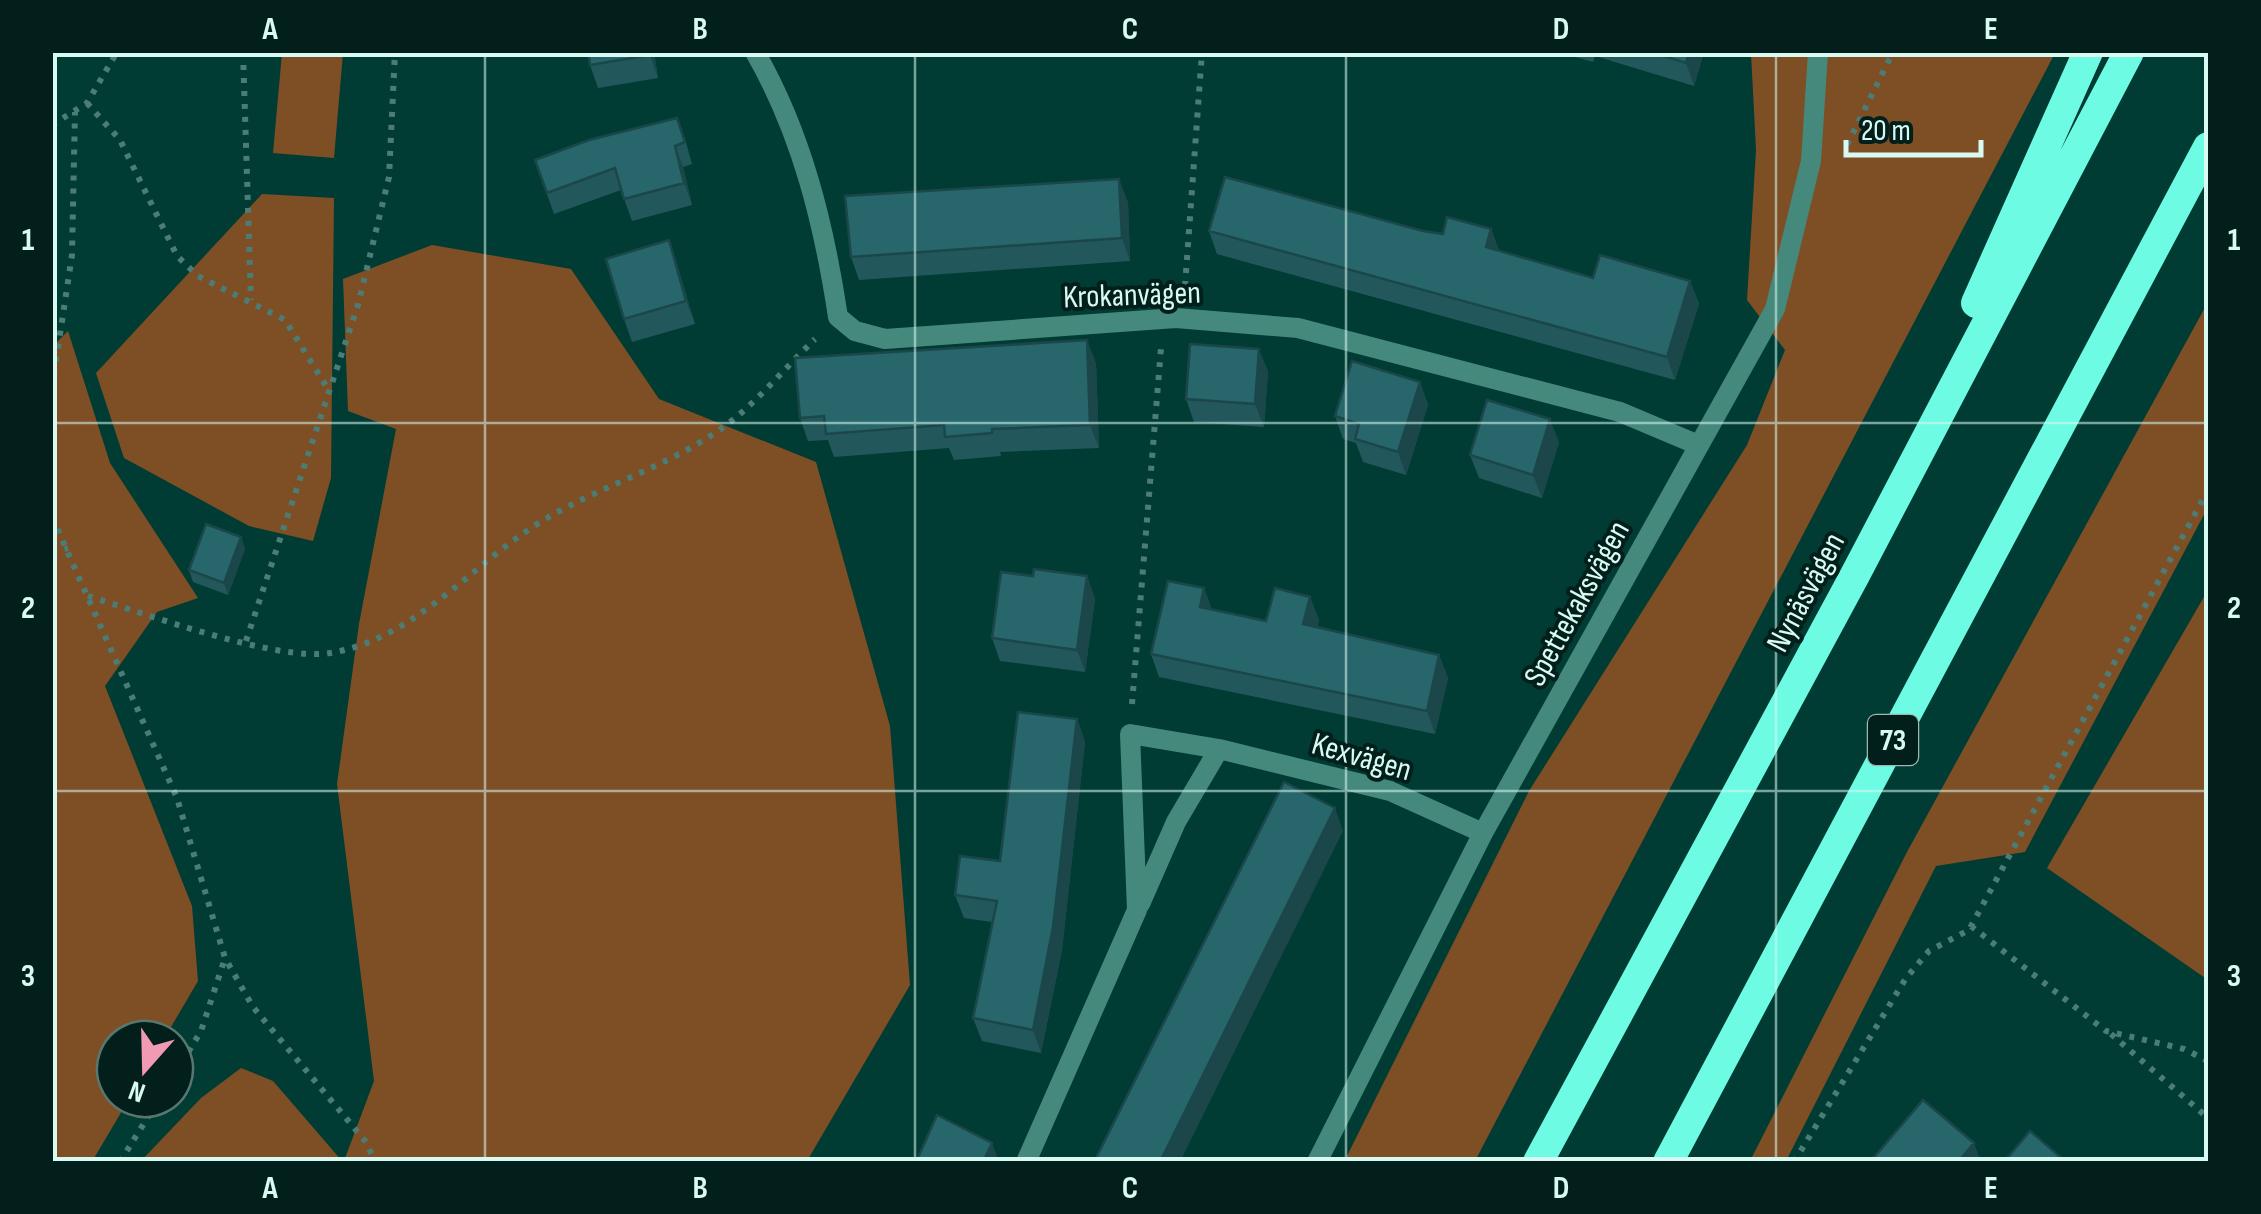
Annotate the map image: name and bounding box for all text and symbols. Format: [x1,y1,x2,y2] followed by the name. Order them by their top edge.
[261,10,278,49] text: A
[692,10,708,49] text: B
[1122,10,1138,49] text: C
[1553,10,1569,49] text: D
[1984,10,1998,49] text: E
[1846,95,1981,157] scale bar
[1861,113,1911,149] text: 20 m
[22,221,35,260] text: 1
[2228,221,2241,260] text: 1
[1062,274,1202,317] street label: Krokanvägen
[1516,514,1639,693] street label: Spettekaksvägen
[1759,526,1854,659] street label: Nynäsvägen
[21,589,35,628] text: 2
[2227,589,2241,628] text: 2
[1868,715,1918,765] road number: 73
[1307,725,1416,790] street label: Kexvägen
[21,957,35,996] text: 3
[2227,957,2241,996] text: 3
[95,1019,195,1119] north arrow
[124,1073,150,1109] text: N
[261,1169,278,1208] text: A
[692,1169,708,1208] text: B
[1122,1169,1138,1208] text: C
[1553,1169,1569,1208] text: D
[1984,1169,1998,1208] text: E

